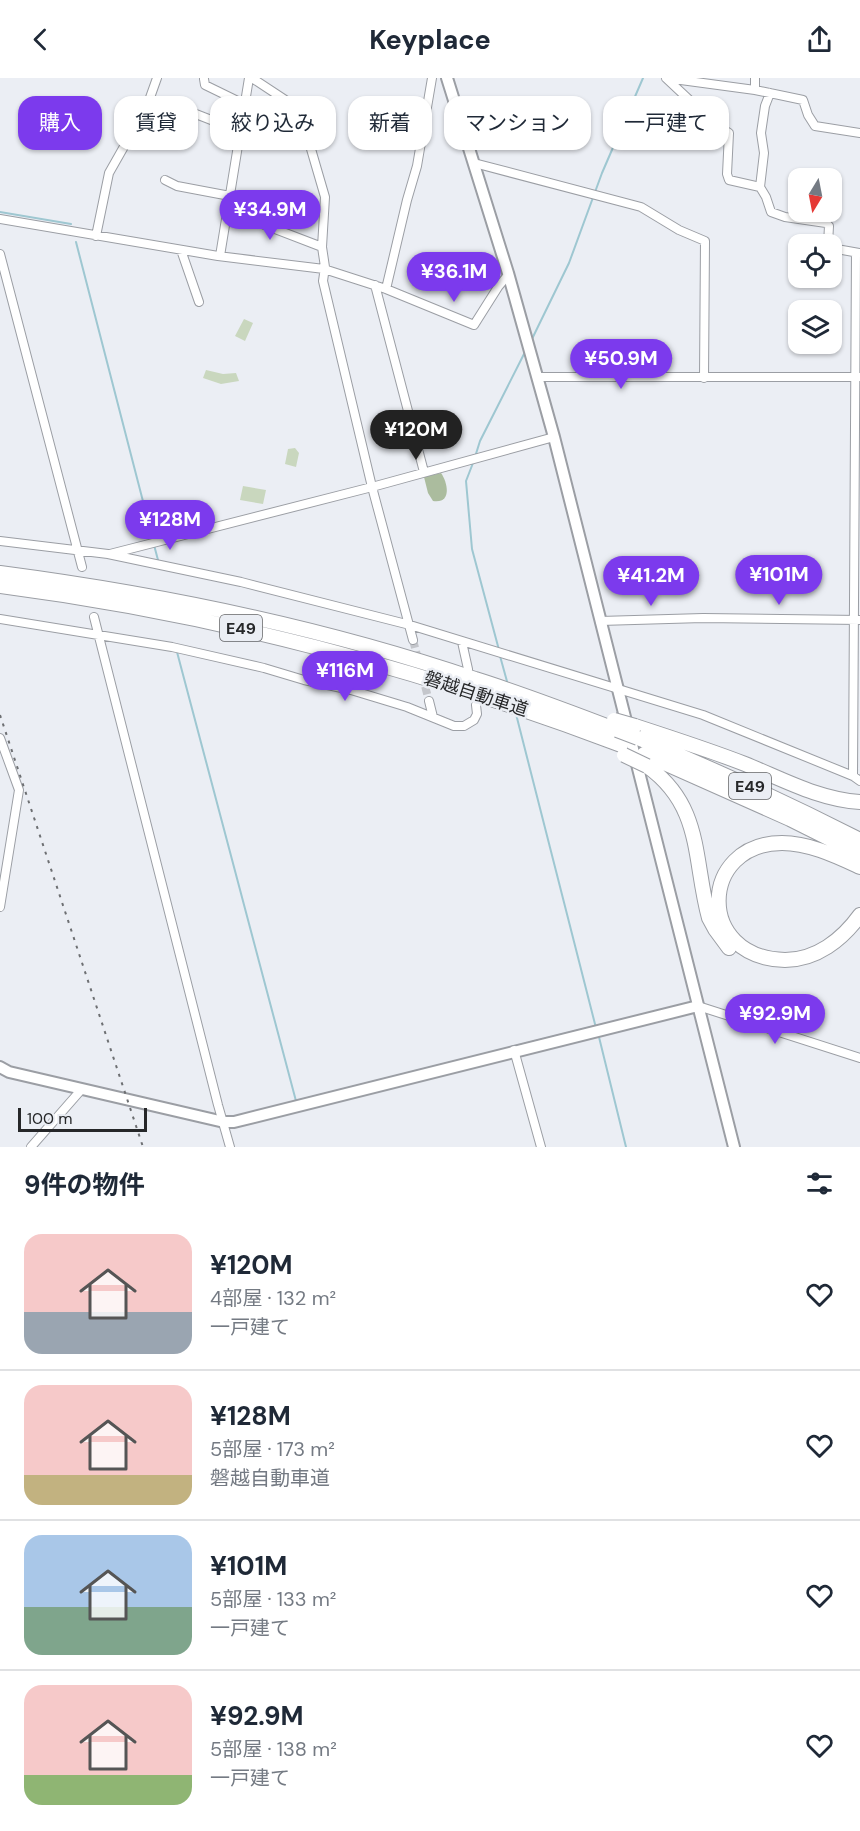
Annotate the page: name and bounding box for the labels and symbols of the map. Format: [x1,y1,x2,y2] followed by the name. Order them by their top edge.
[788,168,842,222] north arrow
[221,190,319,241] pin: ¥34.9M
[405,252,503,303] pin: ¥36.1M
[572,339,670,390] pin: ¥50.9M
[374,410,458,461] pin: ¥120M
[128,500,212,551] pin: ¥128M
[737,555,821,606] pin: ¥101M
[602,556,700,607] pin: ¥41.2M
[220,615,262,641] road number: E49
[303,651,387,702] pin: ¥116M
[421,666,531,722] street label: 磐越自動車道
[729,773,771,799] road number: E49
[726,994,824,1045] pin: ¥92.9M
[18,1105,147,1132] scale bar

